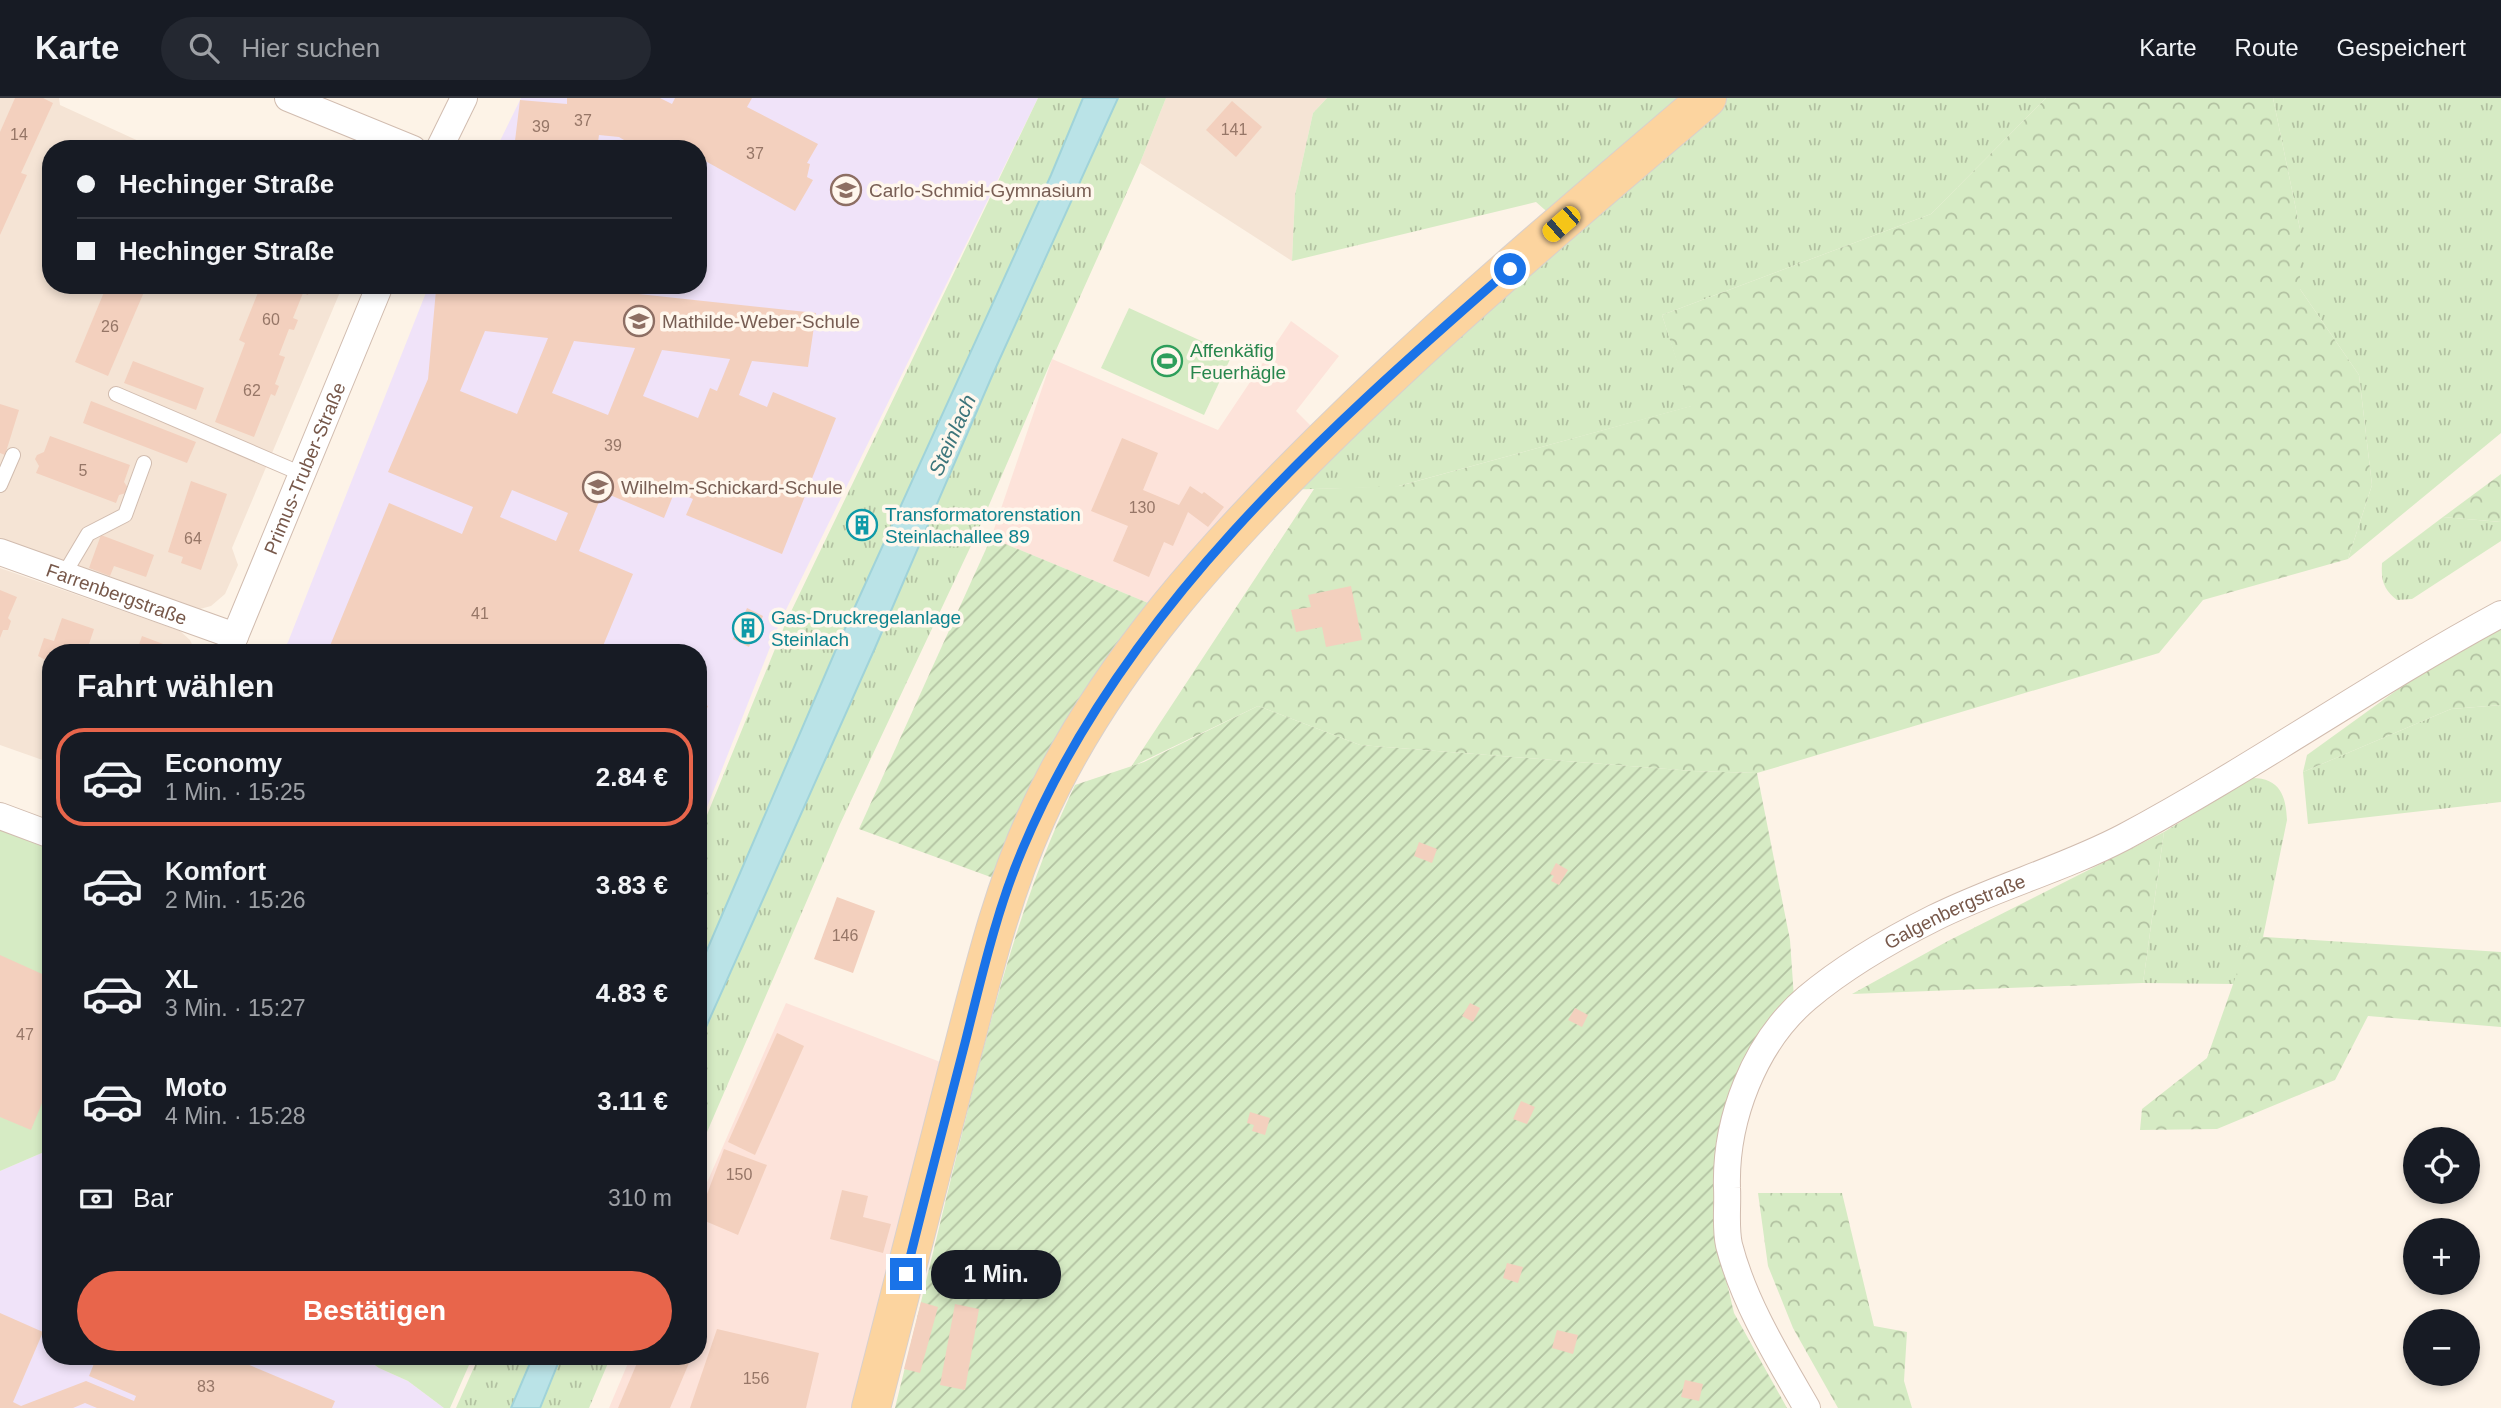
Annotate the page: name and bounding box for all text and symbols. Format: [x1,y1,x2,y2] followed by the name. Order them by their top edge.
[161,17,651,80] search box
[35,29,119,66] text: Karte
[185,29,223,67] icon: search
[241,33,380,63] text: Hier suchen
[2139,34,2197,61] text: Karte
[2235,34,2299,61] text: Route
[2337,34,2466,61] text: Gespeichert
[574,112,592,129] house number: 37
[532,118,550,135] house number: 39
[1221,121,1247,138] house number: 141
[10,126,28,143] house number: 14
[746,145,764,162] house number: 37
[119,169,334,199] text: Hechinger Straße
[829,173,863,207] school or university icon: Carlo-Schmid-Gymnasium
[869,180,1092,201] place label: Carlo-Schmid-Gymnasium
[1539,202,1584,246] car
[119,236,334,266] text: Hechinger Straße
[1494,253,1526,285] route start
[622,304,656,338] school or university icon: Mathilde-Weber-Schule
[262,311,280,328] house number: 60
[662,311,860,332] place label: Mathilde-Weber-Schule
[101,318,119,335] house number: 26
[1190,340,1286,383] place label: Affenkäfig Feuerhägle
[1150,344,1184,378] sports icon: Affenkäfig Feuerhägle
[259,379,349,557] street label: Primus-Truber-Straße
[243,382,261,399] house number: 62
[924,391,980,479] water label: Steinlach
[604,437,622,454] house number: 39
[79,462,88,479] house number: 5
[581,470,615,504] school or university icon: Wilhelm-Schickard-Schule
[621,477,843,498] place label: Wilhelm-Schickard-Schule
[1129,499,1155,516] house number: 130
[885,504,1081,547] place label: Transformatorenstation Steinlachallee 89
[845,508,879,542] building icon: Transformatorenstation Steinlachallee 89
[184,530,202,547] house number: 64
[44,559,190,629] street label: Farrenbergstraße
[471,605,489,622] house number: 41
[771,607,961,650] place label: Gas-Druckregelanlage Steinlach
[731,611,765,645] building icon: Gas-Druckregelanlage Steinlach
[77,668,274,704] text: Fahrt wählen
[81,746,144,809] icon: car
[165,748,282,778] text: Economy
[596,762,668,792] text: 2.84 €
[165,779,306,805] text: 1 Min. · 15:25
[81,854,144,917] icon: car
[165,856,266,886] text: Komfort
[596,870,668,900] text: 3.83 €
[1880,870,2028,953] street label: Galgenbergstraße
[165,887,306,913] text: 2 Min. · 15:26
[832,927,858,944] house number: 146
[81,962,144,1025] icon: car
[165,964,198,994] text: XL
[596,978,668,1008] text: 4.83 €
[165,995,306,1021] text: 3 Min. · 15:27
[16,1026,34,1043] house number: 47
[81,1070,144,1133] icon: car
[165,1072,227,1102] text: Moto
[597,1086,668,1116] text: 3.11 €
[165,1103,306,1129] text: 4 Min. · 15:28
[2403,1127,2480,1386] map controls
[2403,1127,2480,1204] button: locate
[726,1166,752,1183] house number: 150
[77,1180,115,1218] icon: cash
[133,1183,173,1213] text: Bar
[608,1185,672,1211] text: 310 m
[2403,1218,2480,1295] button: +
[930,1250,1060,1298] callout: 1 Min.
[890,1258,922,1290] route end
[963,1261,1029,1287] text: 1 Min.
[77,1271,672,1351] button: Bestätigen
[2403,1309,2480,1386] button: −
[743,1370,769,1387] house number: 156
[197,1378,215,1395] house number: 83

